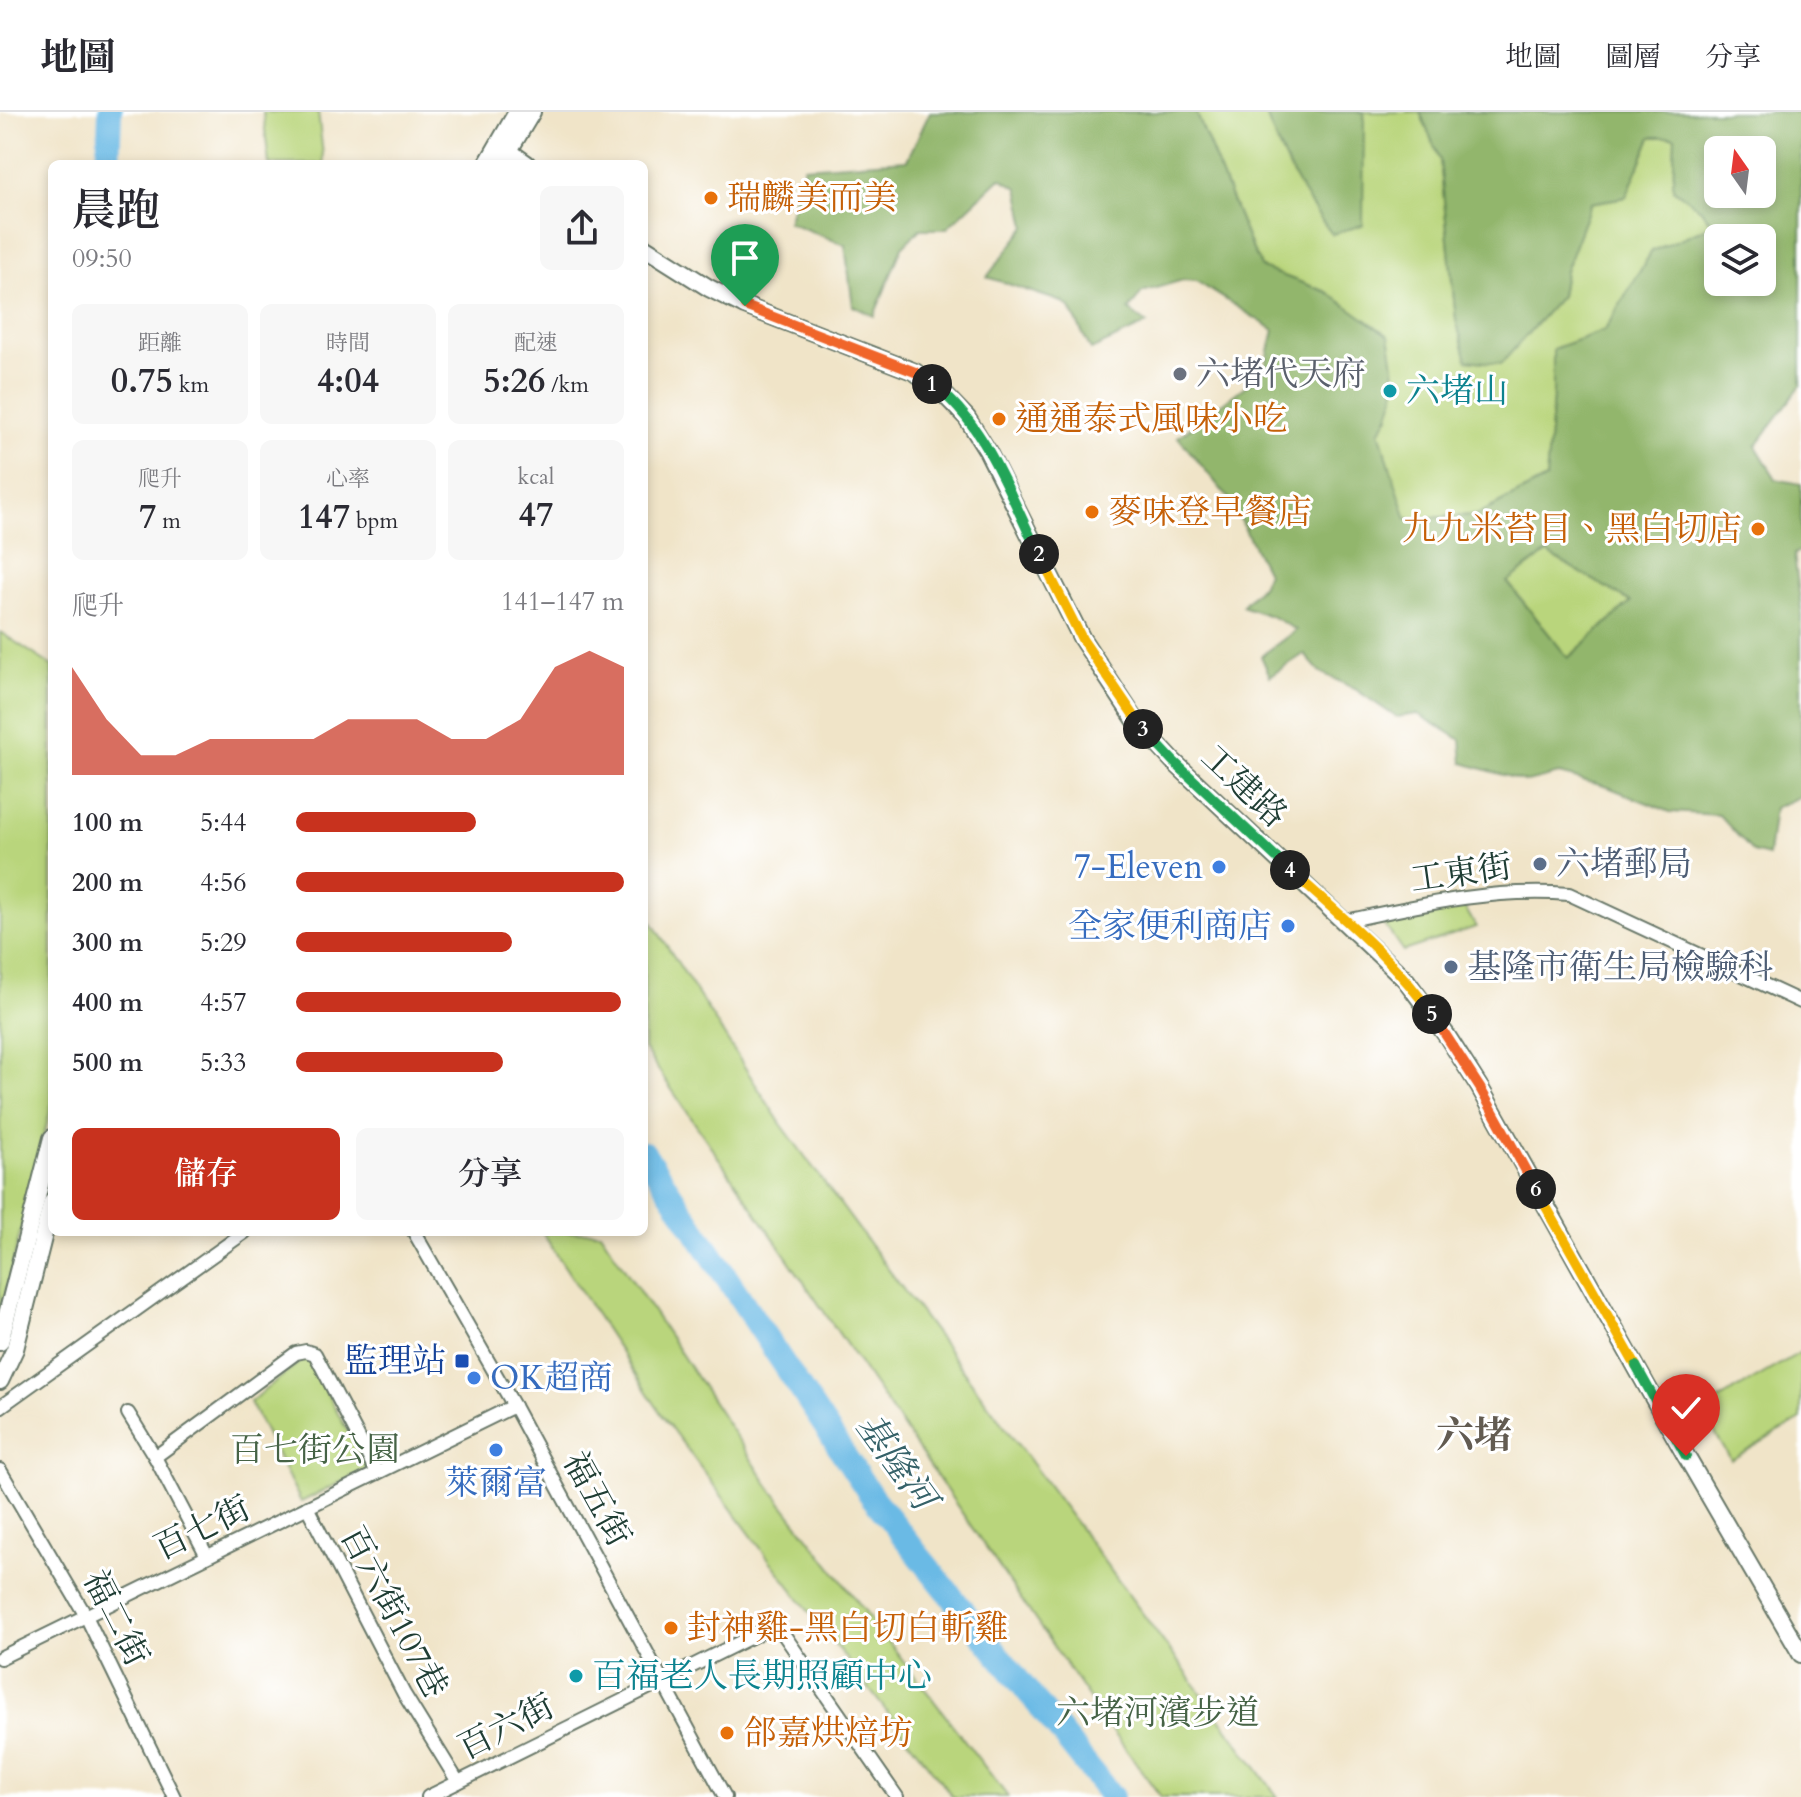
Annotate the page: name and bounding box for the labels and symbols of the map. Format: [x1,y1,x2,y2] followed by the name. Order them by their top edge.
[1704,136,1776,208] north arrow
[727,175,897,221] place label: 瑞麟美而美
[702,189,720,207] marker: 瑞麟美而美
[711,224,779,306] pin
[1196,351,1366,397] place label: 六堵代天府
[912,364,952,404] pin: 1
[1171,365,1189,383] marker: 六堵代天府
[1406,368,1508,414] place label: 六堵山
[1381,382,1399,400] marker: 六堵山
[1015,396,1287,442] place label: 通通泰式風味小吃
[990,410,1008,428] marker: 通通泰式風味小吃
[1108,489,1312,535] place label: 麥味登早餐店
[1083,503,1101,521] marker: 麥味登早餐店
[1402,506,1742,552] place label: 九九米苔目、黑白切店
[1749,520,1767,538] marker: 九九米苔目、黑白切店
[1019,534,1059,574] pin: 2
[1123,709,1163,749] pin: 3
[1191,734,1297,838] street label: 工建路
[1556,841,1692,887] place label: 六堵郵局
[1407,843,1515,903] street label: 工東街
[1073,844,1203,890] place label: 7-Eleven
[1270,850,1310,890] pin: 4
[1531,855,1549,873] marker: 六堵郵局
[1210,858,1228,876] marker: 7-Eleven
[1068,903,1272,949] place label: 全家便利商店
[1279,917,1297,935] marker: 全家便利商店
[1467,944,1773,990] place label: 基隆市衛生局檢驗科
[1442,958,1460,976] marker: 基隆市衛生局檢驗科
[1412,994,1452,1034] pin: 5
[1516,1169,1556,1209] pin: 6
[344,1338,446,1384] place label: 監理站
[453,1352,471,1370] marker: 監理站
[490,1355,613,1401] place label: OK超商
[465,1369,483,1387] marker: OK超商
[1652,1374,1720,1456] pin
[844,1404,951,1525] water label: 基隆河
[1436,1410,1512,1462] district label: 六堵
[230,1427,400,1473] park label: 百七街公園
[487,1441,505,1459] marker: 萊爾富
[552,1443,642,1555] street label: 福五街
[445,1460,547,1506] place label: 萊爾富
[146,1485,258,1571] street label: 百七街
[330,1518,458,1706] street label: 百六街107巷
[72,1562,160,1674] street label: 福二街
[687,1605,1008,1651] place label: 封神雞-黑白切白斬雞
[662,1619,680,1637] marker: 封神雞-黑白切白斬雞
[592,1653,932,1699] place label: 百福老人長期照顧中心
[567,1667,585,1685] marker: 百福老人長期照顧中心
[450,1683,562,1771] street label: 百六街
[1056,1690,1260,1736] park label: 六堵河濱步道
[743,1710,913,1756] place label: 郃嘉烘焙坊
[718,1724,736,1742] marker: 郃嘉烘焙坊

